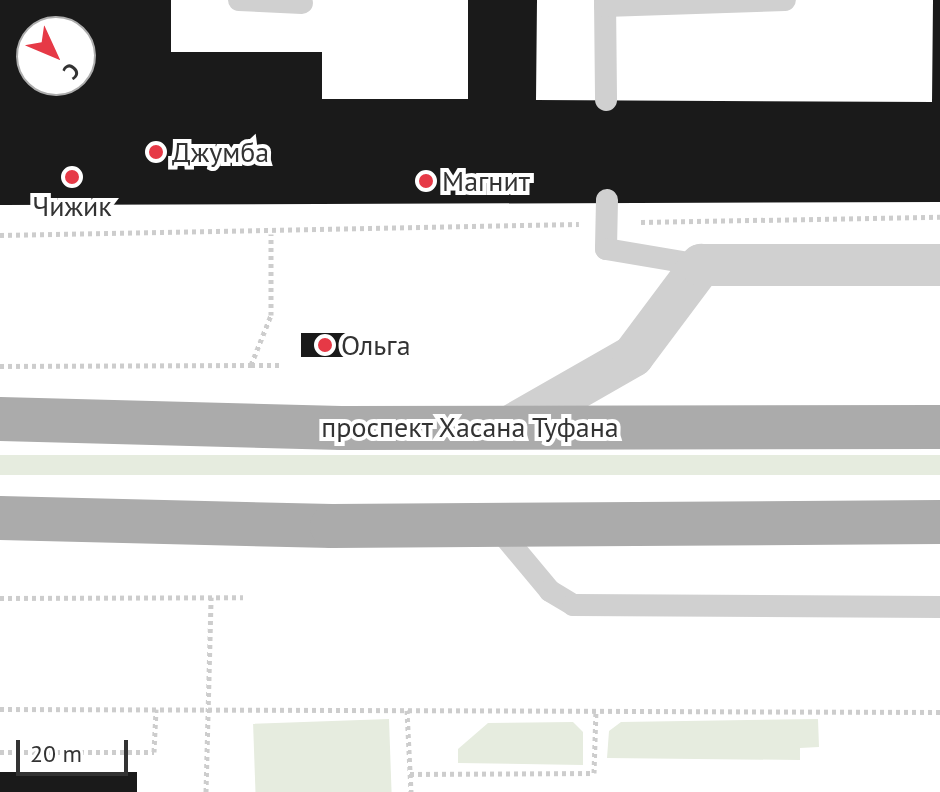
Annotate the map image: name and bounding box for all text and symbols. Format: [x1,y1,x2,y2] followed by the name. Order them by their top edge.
[16,16,96,96] north arrow
[57,57,86,85] text: С
[172,135,269,169] place label: Джумба
[147,143,165,161] marker: Джумба
[442,164,530,198] place label: Магнит
[63,168,81,186] marker: Чижик
[417,172,435,190] marker: Магнит
[32,189,112,223] place label: Чижик
[341,328,411,362] place label: Ольга
[316,336,334,354] marker: Ольга
[320,410,620,444] street label: проспект Хасана Туфана
[20,724,132,774] scale bar
[30,738,82,769] text: 20 m

